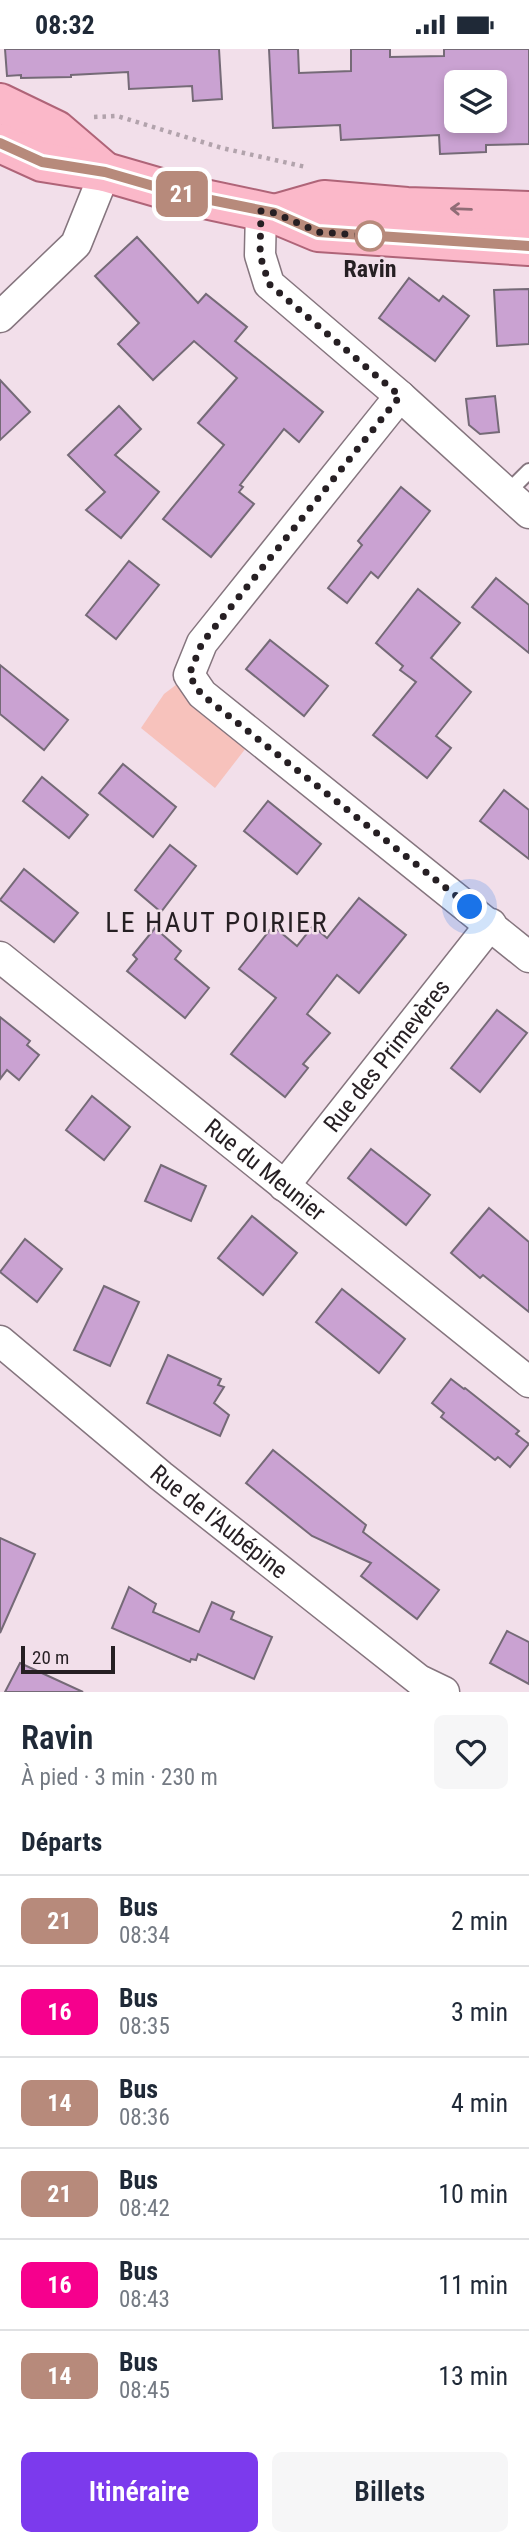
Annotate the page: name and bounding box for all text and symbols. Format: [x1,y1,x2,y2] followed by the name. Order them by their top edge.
[35,10,95,40] text: 08:32
[444,70,507,133] map controls
[444,70,507,133] button: layers
[150,171,214,217] line badge: 21
[170,180,194,208] text: 21
[450,202,473,215] one-way arrow
[355,221,385,251] marker: Ravin
[343,255,397,283] place label: Ravin
[452,889,487,924] your location
[105,906,329,939] district label: LE HAUT POIRIER
[318,974,456,1138] street label: Rue des Primevères
[199,1113,331,1227] street label: Rue du Meunier
[145,1459,293,1585] street label: Rue de l'Aubépine
[21,1643,116,1675] scale bar
[32,1646,69,1669] text: 20 m
[434,1715,508,1789] button: heart
[21,1718,93,1757] text: Ravin
[21,1764,218,1791] text: À pied · 3 min · 230 m
[21,1827,102,1857] text: Départs
[119,1892,158,1922] text: Bus
[451,1906,508,1936] text: 2 min
[47,1907,72,1935] text: 21
[119,1922,170,1949] text: 08:34
[119,1983,158,2013] text: Bus
[451,1997,508,2027] text: 3 min
[47,1998,72,2026] text: 16
[119,2013,170,2040] text: 08:35
[119,2074,158,2104] text: Bus
[451,2088,508,2118] text: 4 min
[47,2089,72,2117] text: 14
[119,2104,170,2131] text: 08:36
[119,2165,158,2195] text: Bus
[438,2179,508,2209] text: 10 min
[47,2180,72,2208] text: 21
[119,2195,170,2222] text: 08:42
[119,2256,158,2286] text: Bus
[438,2270,508,2300] text: 11 min
[47,2271,72,2299] text: 16
[119,2286,170,2313] text: 08:43
[119,2347,158,2377] text: Bus
[438,2361,508,2391] text: 13 min
[47,2362,72,2390] text: 14
[119,2377,170,2404] text: 08:45
[21,2452,258,2532] button: Itinéraire
[272,2452,508,2532] button: Billets

